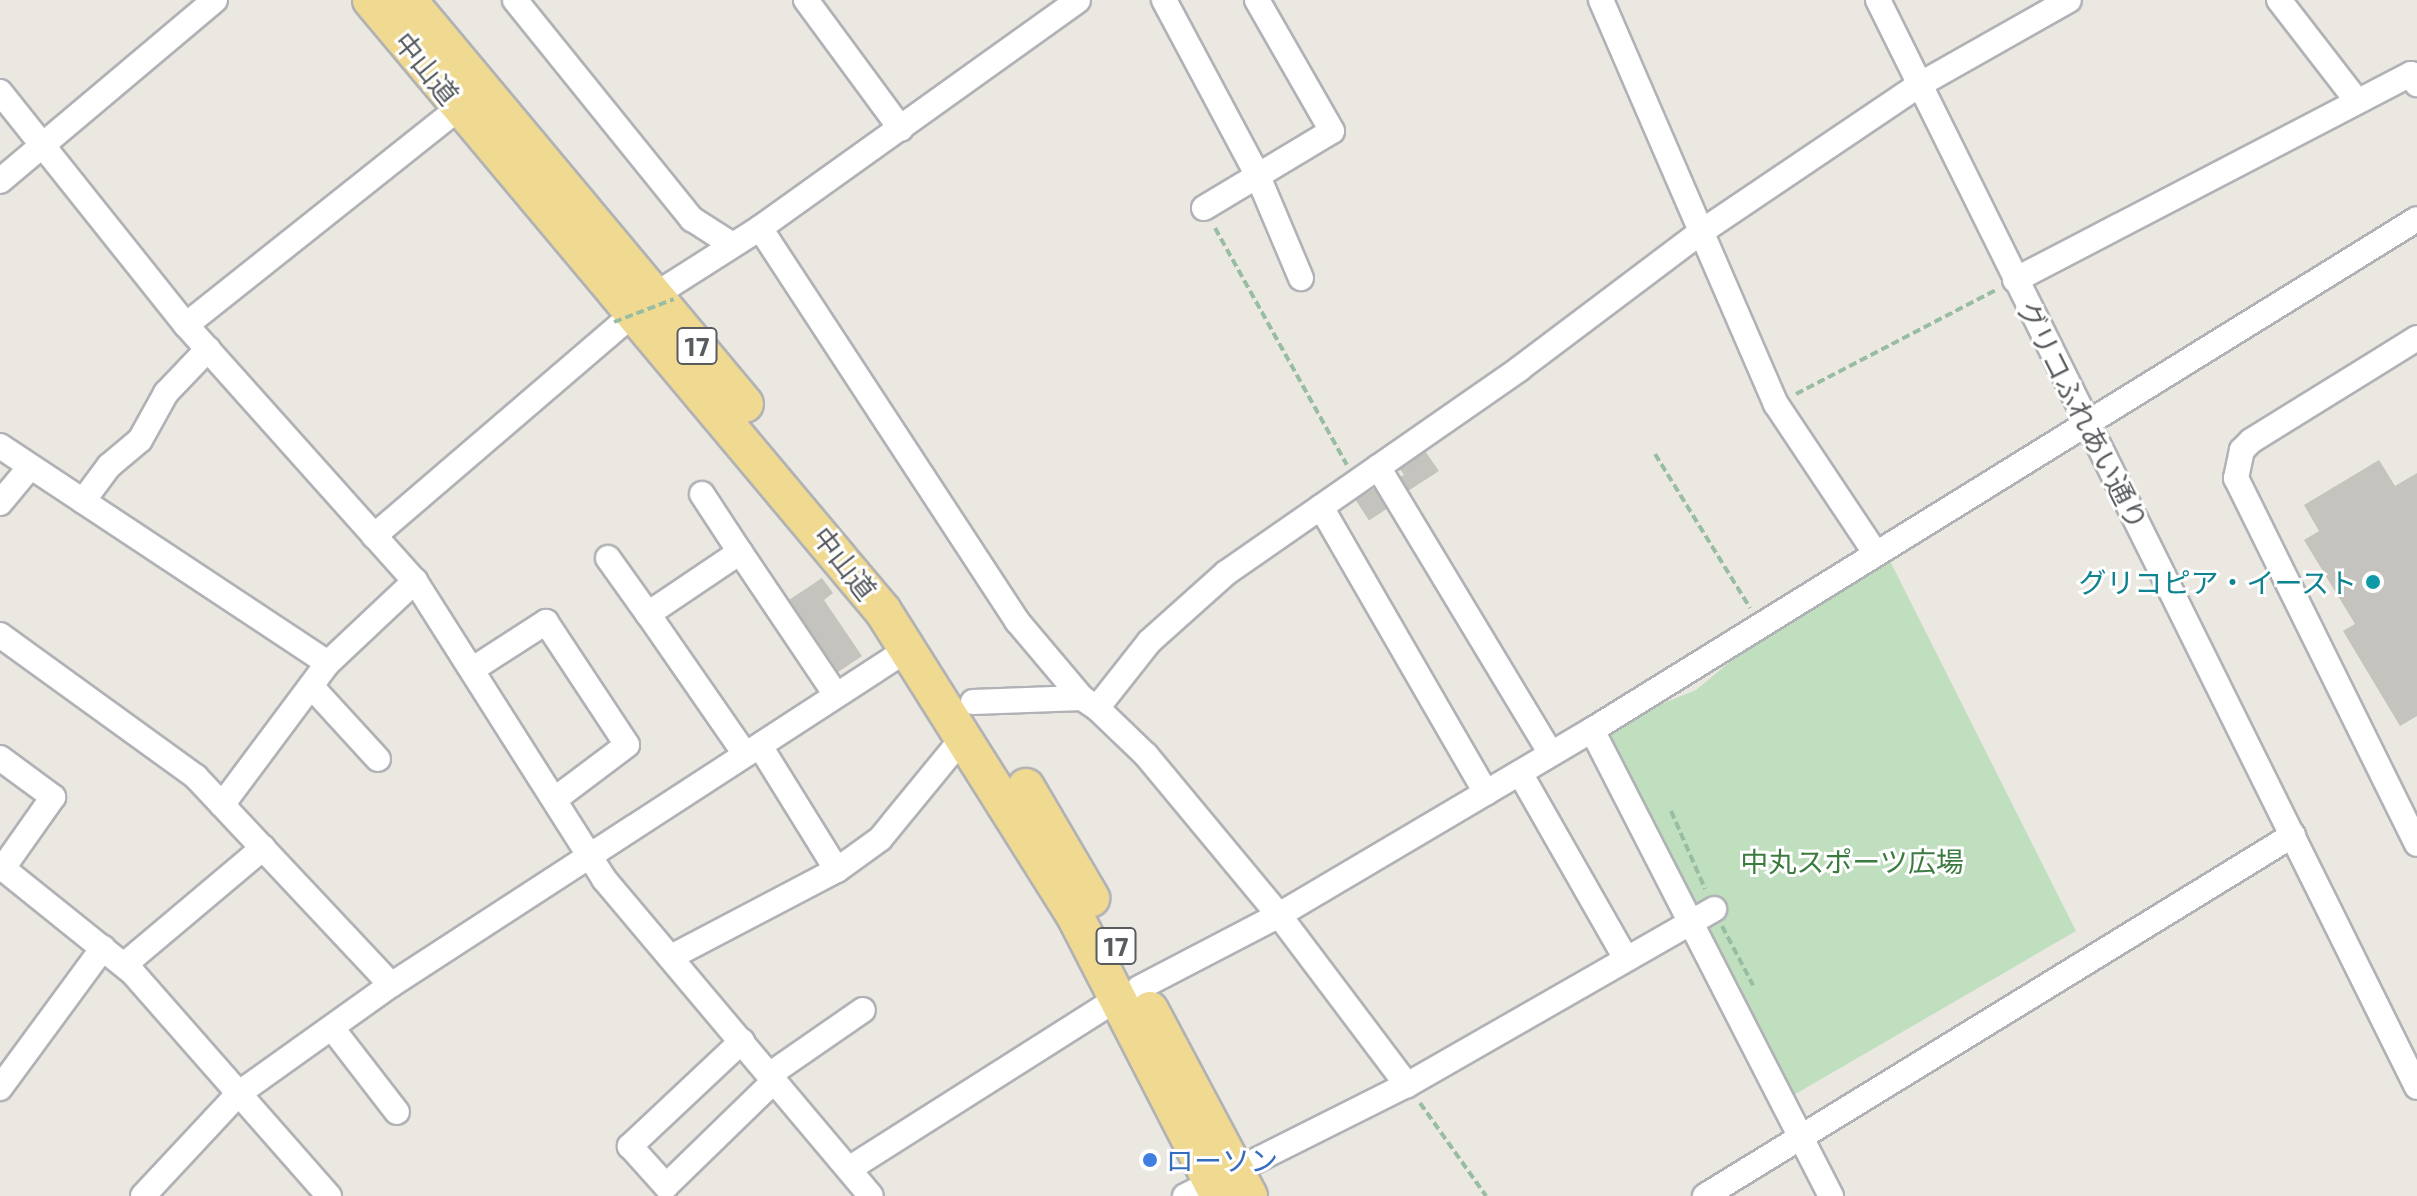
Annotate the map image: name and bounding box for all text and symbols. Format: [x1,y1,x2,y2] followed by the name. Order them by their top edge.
[388,25,466,111] street label: 中山道
[2011,295,2155,535] street label: グリコふれあい通り
[675,324,719,368] road number: 17
[806,520,884,606] street label: 中山道
[2077,565,2357,599] place label: グリコピア・イースト
[2364,573,2382,591] marker: グリコピア・イースト
[1740,844,1964,878] park label: 中丸スポーツ広場
[1094,924,1138,968] road number: 17
[1166,1143,1278,1177] place label: ローソン
[1141,1151,1159,1169] marker: ローソン

